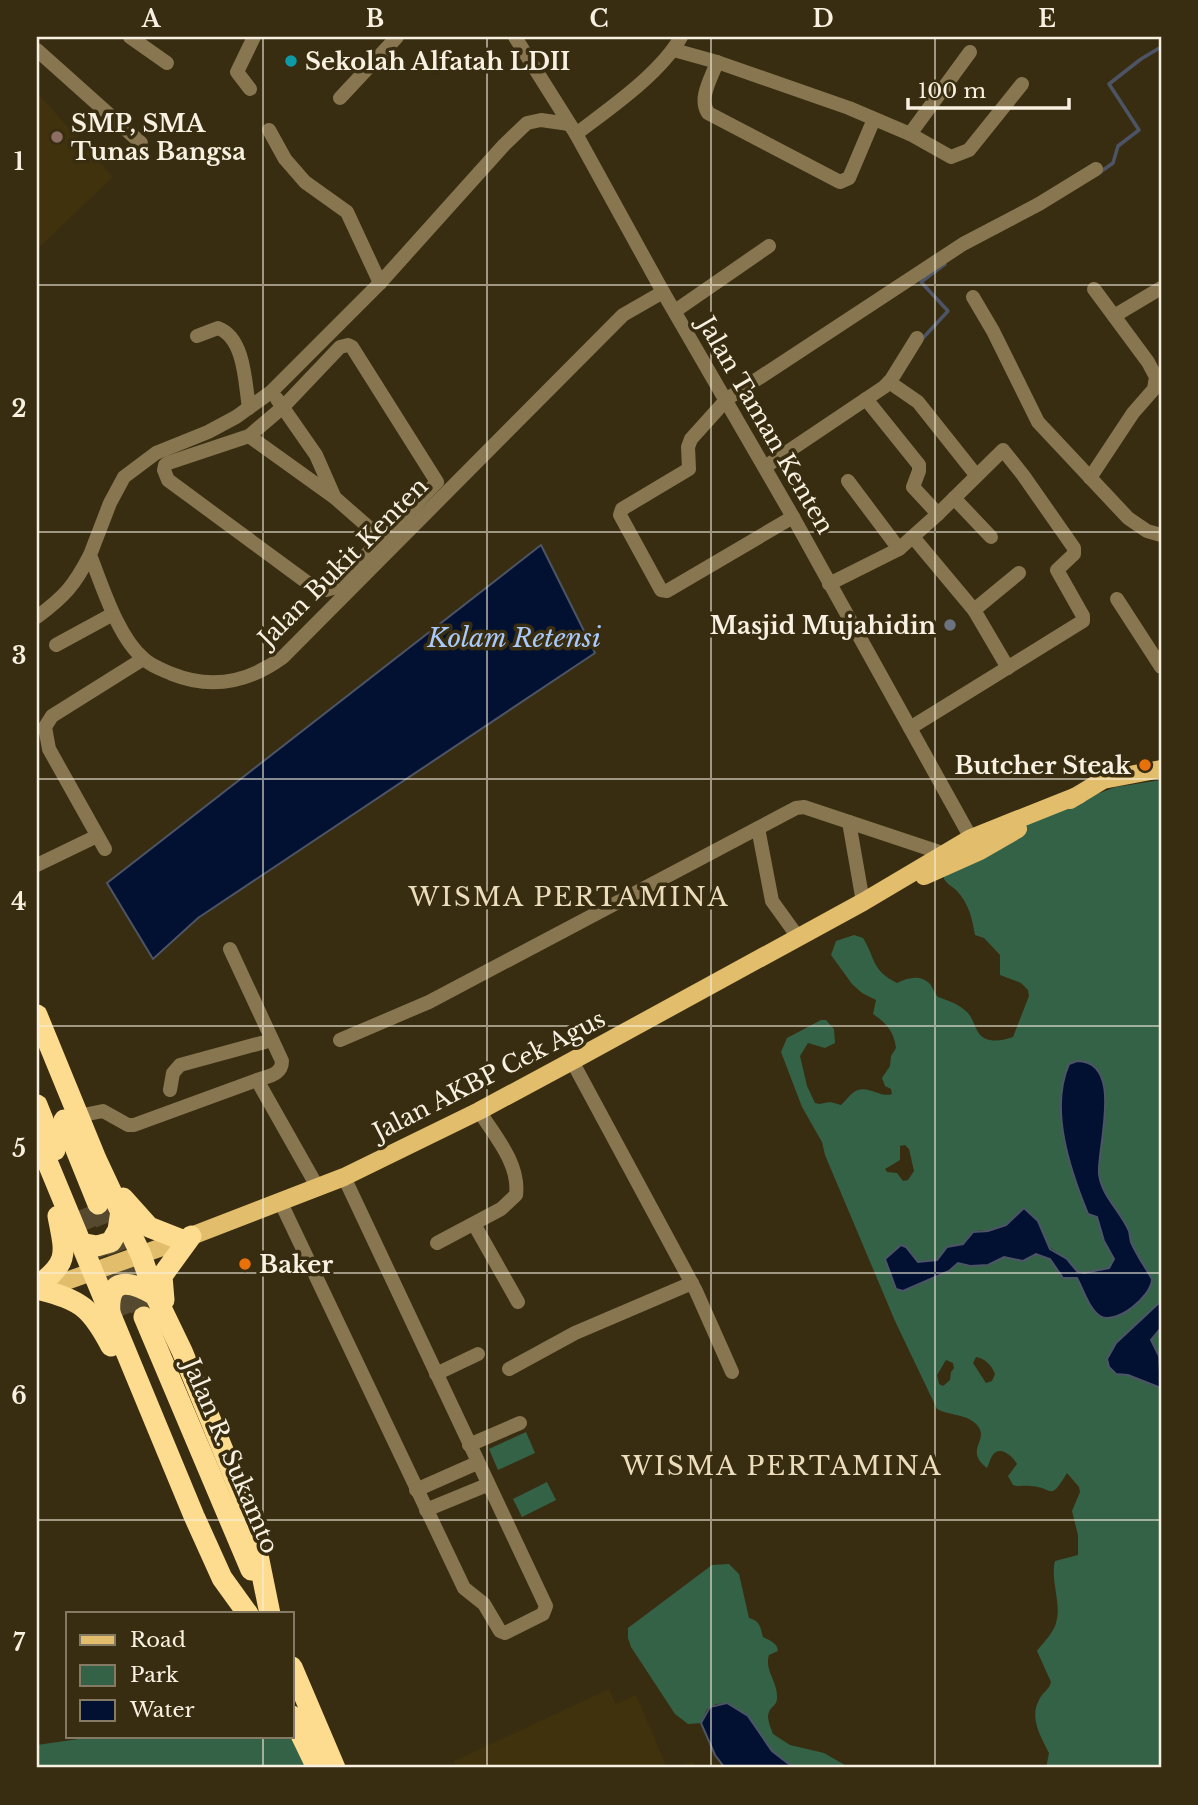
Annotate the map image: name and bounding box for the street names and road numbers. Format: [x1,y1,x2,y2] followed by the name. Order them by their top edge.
[690,309,840,539] street label: Jalan Taman Kenten
[250,471,434,655] street label: Jalan Bukit Kenten
[365,1004,610,1148] street label: Jalan AKBP Cek Agus
[176,1351,285,1558] street label: Jalan R. Sukamto

